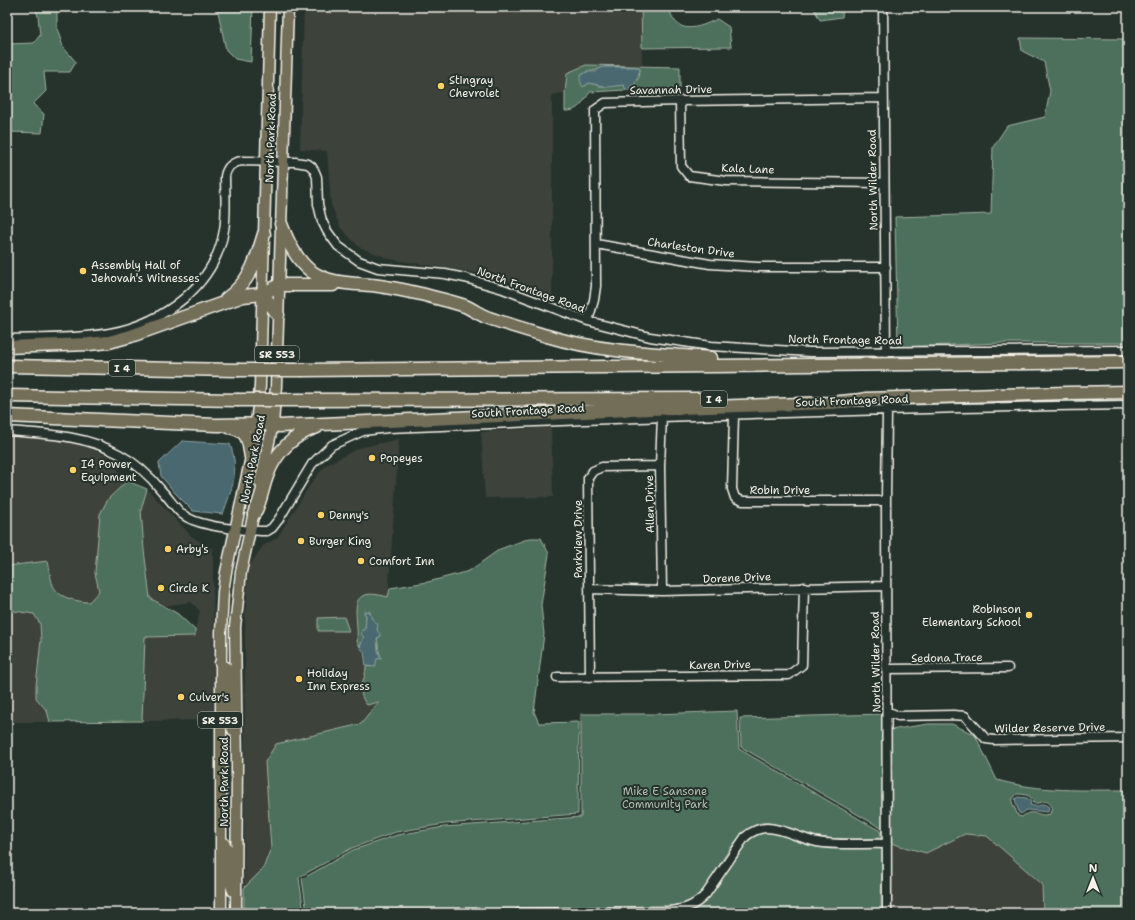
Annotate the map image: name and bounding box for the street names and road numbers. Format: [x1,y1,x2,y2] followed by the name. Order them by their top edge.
[629,82,713,98] street label: Savannah Drive
[262,93,280,183] street label: North Park Road
[865,129,881,231] street label: North Wilder Road
[721,161,775,177] street label: Kala Lane
[646,234,736,262] street label: Charleston Drive
[475,263,587,317] street label: North Frontage Road
[788,332,902,348] street label: North Frontage Road
[255,346,299,362] road number: SR 553
[109,360,135,376] road number: I 4
[701,391,727,407] road number: I 4
[795,392,909,410] street label: South Frontage Road
[471,401,585,421] street label: South Frontage Road
[237,413,269,505] street label: North Park Road
[642,475,658,533] street label: Allen Drive
[750,483,810,498] street label: Robin Drive
[571,500,586,578] street label: Parkview Drive
[703,569,771,587] street label: Dorene Drive
[868,611,884,713] street label: North Wilder Road
[911,650,983,666] street label: Sedona Trace
[689,657,751,673] street label: Karen Drive
[198,712,242,728] road number: SR 553
[994,720,1106,736] street label: Wilder Reserve Drive
[217,737,232,827] street label: North Park Road

